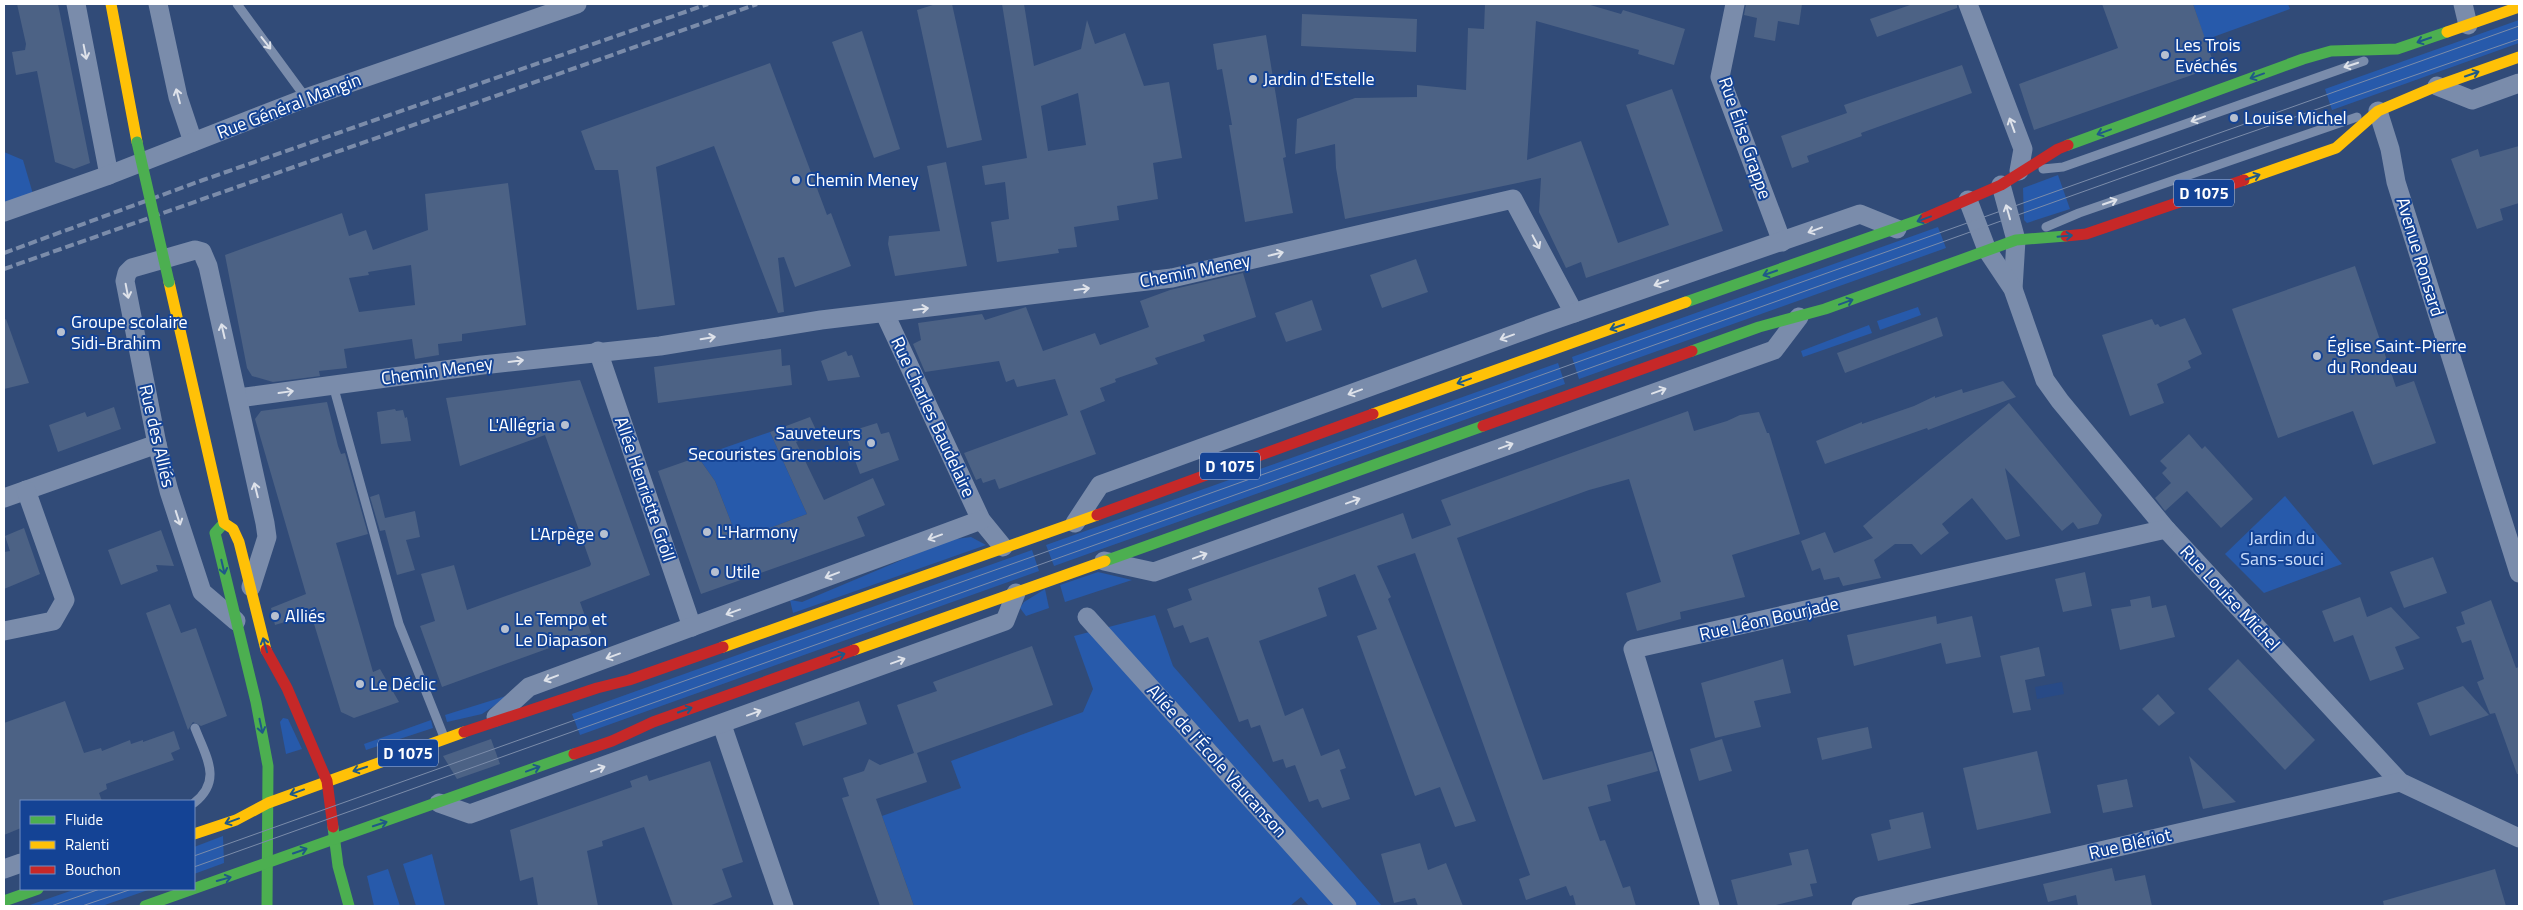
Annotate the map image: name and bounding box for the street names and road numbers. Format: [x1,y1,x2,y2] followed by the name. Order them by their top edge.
[213,66,365,145] street label: Rue Général Mangin
[1712,73,1779,203] street label: Rue Élise Grappe
[2174,180,2234,207] road number: D 1075
[2390,194,2451,320] street label: Avenue Ronsard
[1137,246,1253,295] street label: Chemin Meney
[884,332,983,502] street label: Rue Charles Baudelaire
[379,349,495,392] street label: Chemin Meney
[133,382,182,490] street label: Rue des Alliés
[608,413,683,565] street label: Allée Henriette Gröll
[1200,452,1260,480] road number: D 1075
[2174,539,2287,657] street label: Rue Louise Michel
[1697,589,1841,648] street label: Rue Léon Bourjade
[1141,678,1294,843] street label: Allée de l'École Vaucanson
[378,740,438,766] road number: D 1075
[2086,821,2174,866] street label: Rue Blériot

